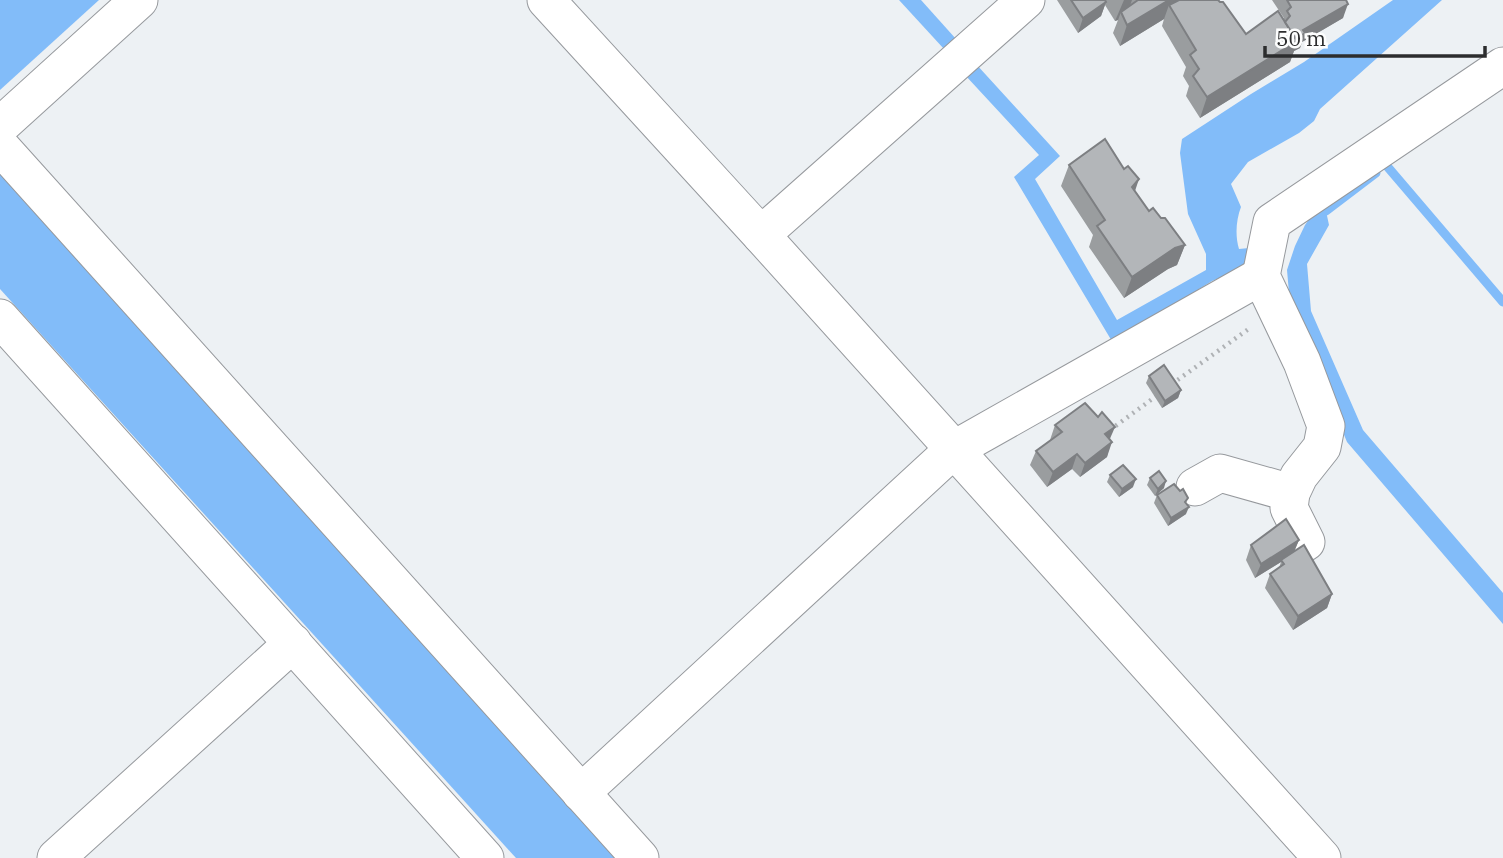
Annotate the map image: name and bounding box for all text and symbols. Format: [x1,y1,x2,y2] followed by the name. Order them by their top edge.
[1265,14,1486,58] scale bar
[1276,24,1326,52] text: 50 m

